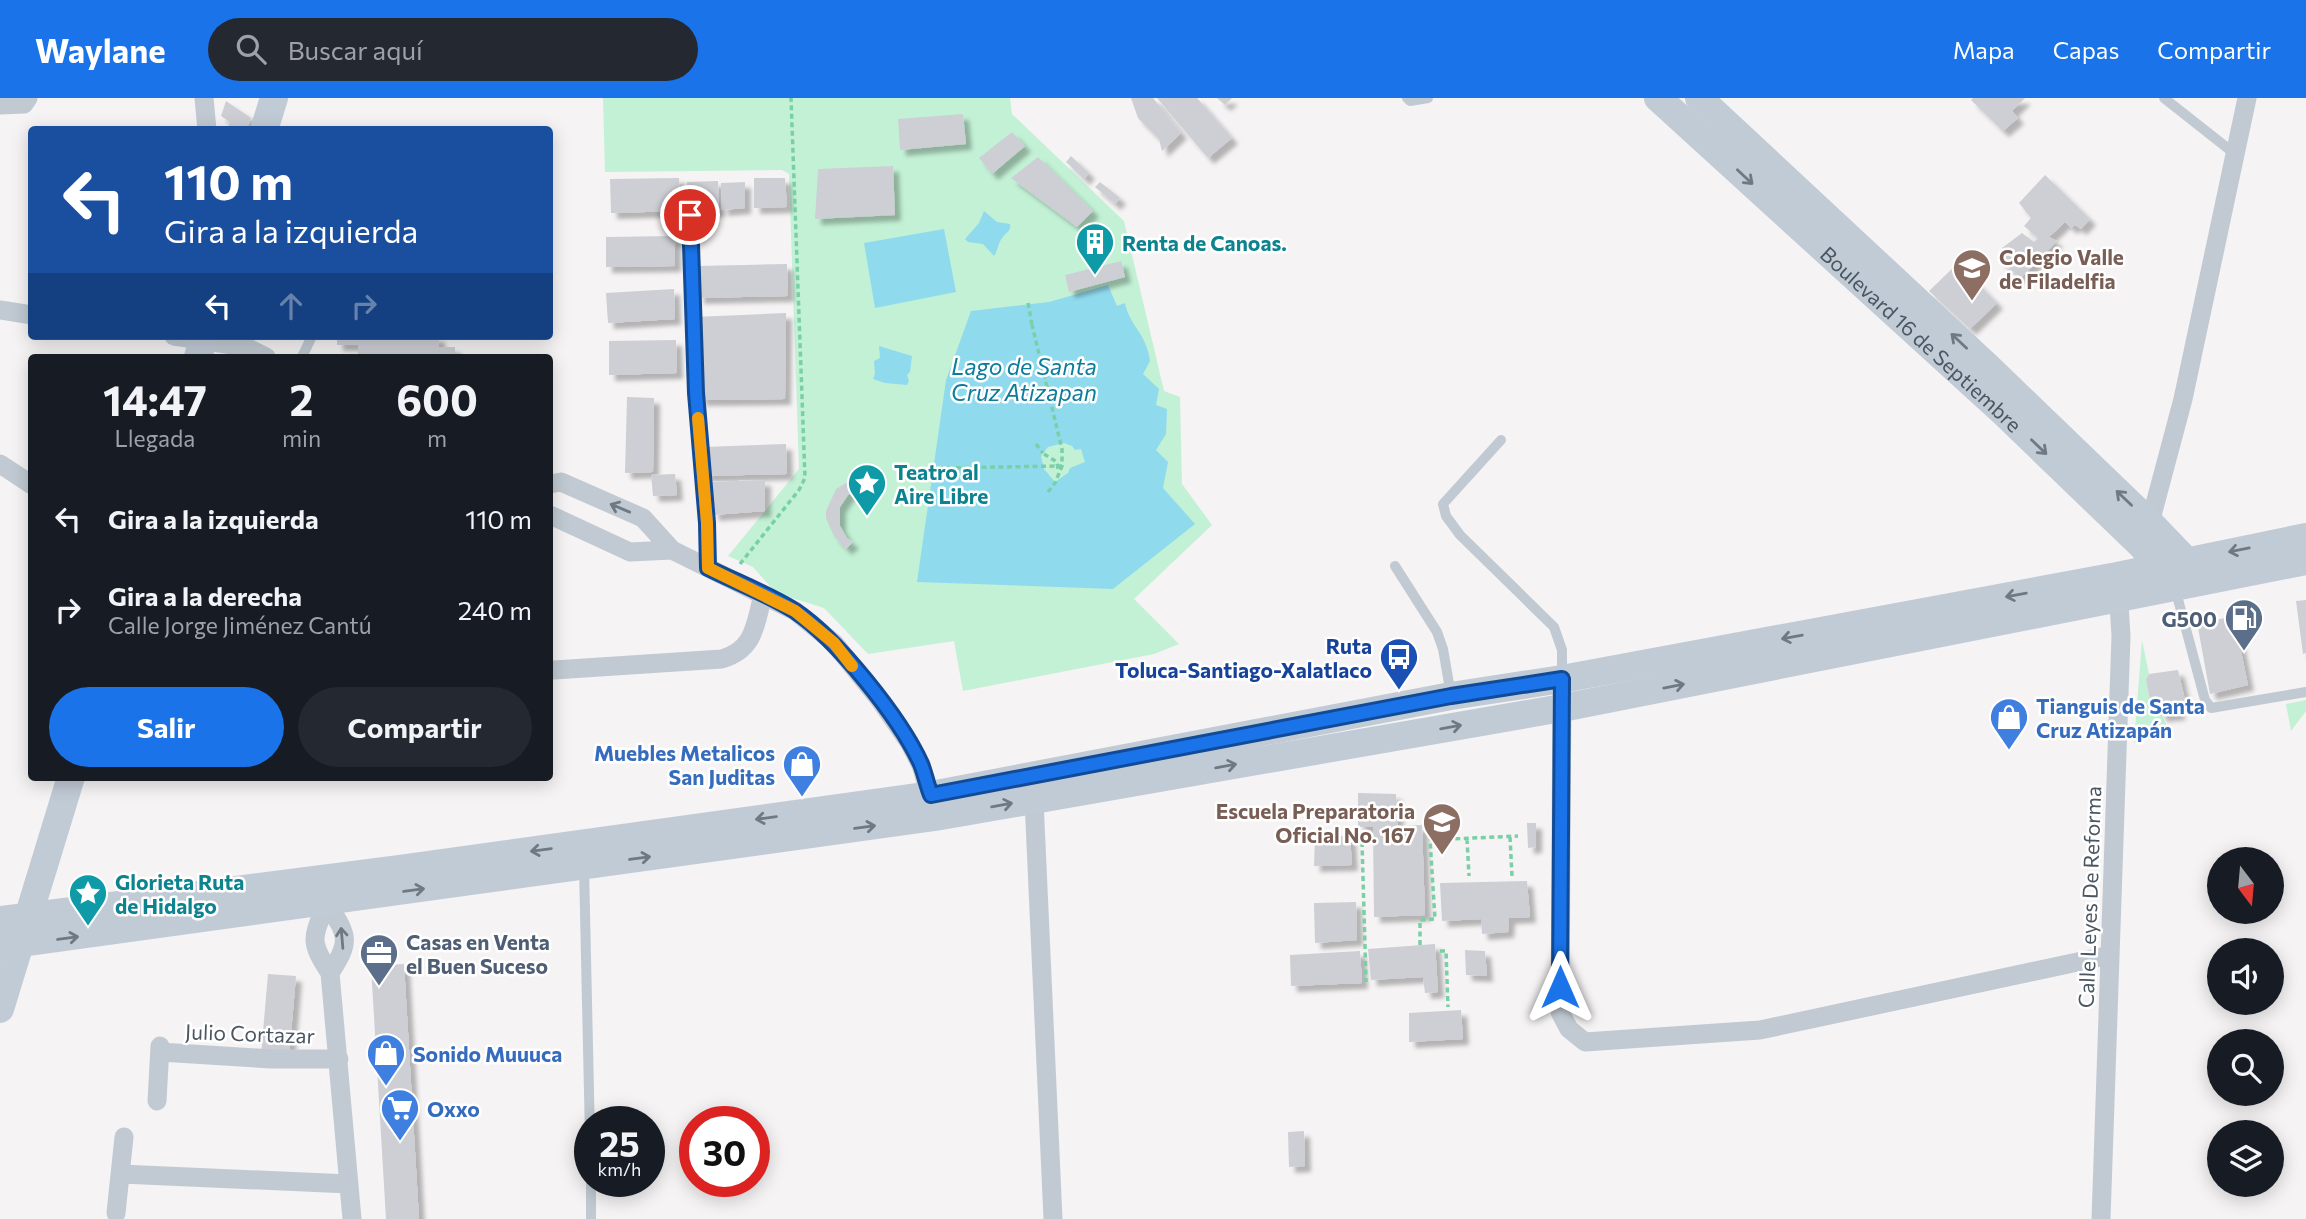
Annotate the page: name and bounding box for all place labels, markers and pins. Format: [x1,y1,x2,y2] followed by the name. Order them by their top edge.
[660,185,720,245] pin
[1074,221,1116,276] building icon: Renta de Canoas.
[1122,230,1287,255] place label: Renta de Canoas.
[1999,244,2124,293] place label: Colegio Valle de Filadelfia
[1951,247,1993,302] school or university icon: Colegio Valle de Filadelfia
[894,459,988,508] place label: Teatro al Aire Libre
[846,462,888,517] place icon: Teatro al Aire Libre
[2223,597,2265,652] fuel station icon: G500
[2162,606,2217,631] place label: G500
[1115,633,1372,682] place label: Ruta Toluca-Santiago-Xalatlaco
[1378,636,1420,691] bus stop icon: Ruta Toluca-Santiago-Xalatlaco
[2036,693,2205,742] place label: Tianguis de Santa Cruz Atizapán
[1988,696,2030,751] shop icon: Tianguis de Santa Cruz Atizapán
[594,740,775,789] place label: Muebles Metalicos San Juditas
[781,743,823,798] shop icon: Muebles Metalicos San Juditas
[1216,798,1415,847] place label: Escuela Preparatoria Oficial No. 167
[1421,801,1463,856] school or university icon: Escuela Preparatoria Oficial No. 167
[115,869,244,918] place label: Glorieta Ruta de Hidalgo
[67,872,109,927] place icon: Glorieta Ruta de Hidalgo
[406,929,550,978] place label: Casas en Venta el Buen Suceso
[358,932,400,987] office icon: Casas en Venta el Buen Suceso
[365,1032,407,1087] shop icon: Sonido Muuuca
[413,1041,562,1066] place label: Sonido Muuuca
[379,1087,421,1142] supermarket icon: Oxxo
[427,1096,480,1121] place label: Oxxo

